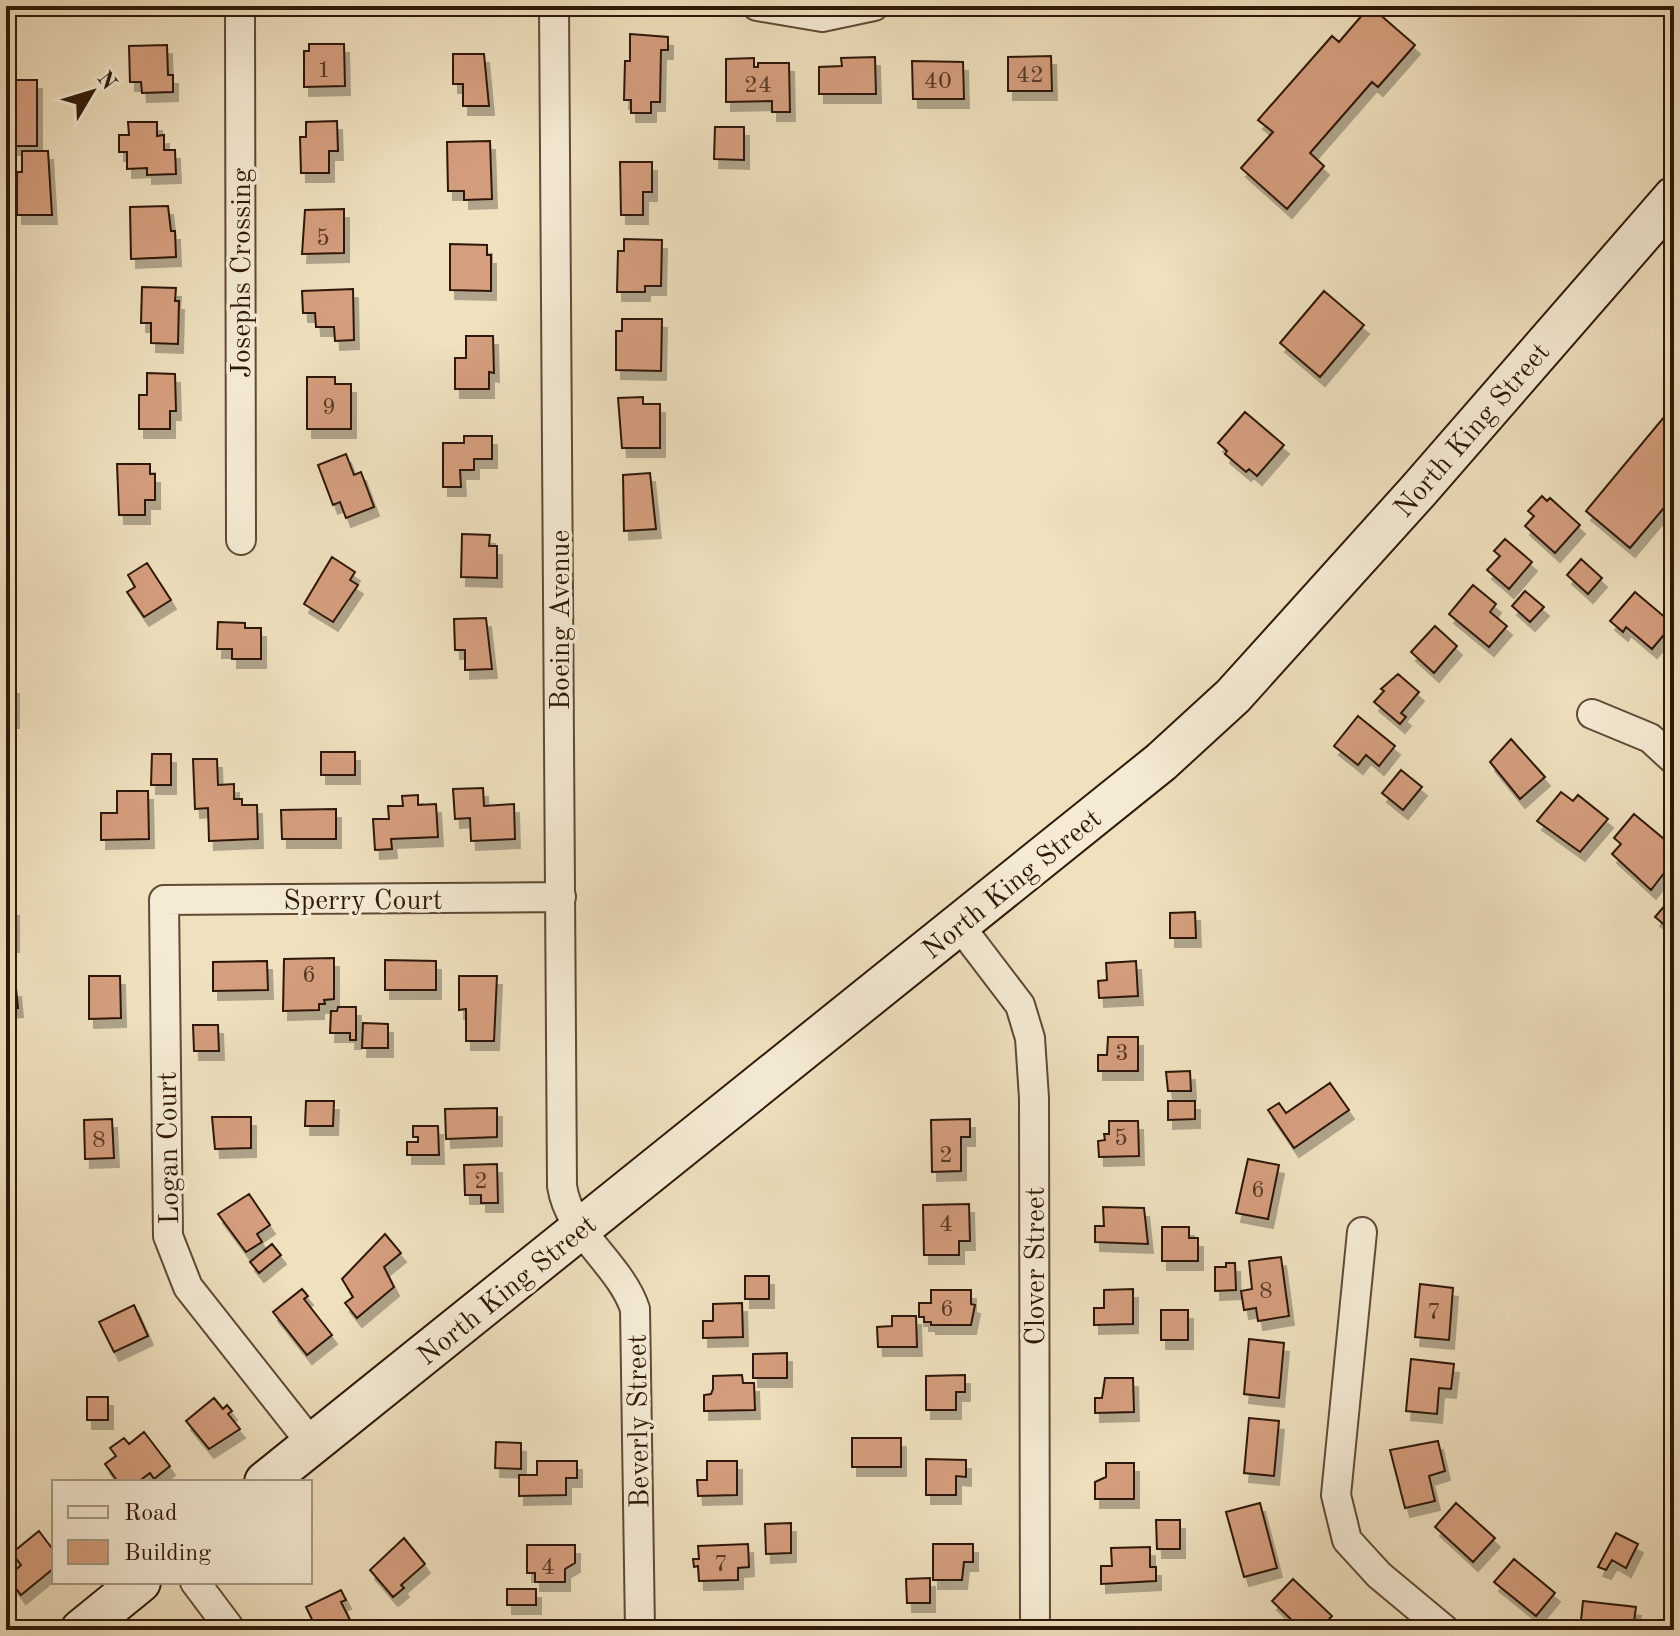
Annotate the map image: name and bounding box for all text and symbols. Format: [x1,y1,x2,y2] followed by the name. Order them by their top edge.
[52,52,132,132] north arrow
[317,59,331,83] house number: 1
[1016,64,1044,88] house number: 42
[92,68,120,94] text: N
[924,70,952,94] house number: 40
[744,74,772,98] house number: 24
[229,168,257,378] street label: Josephs Crossing
[316,227,330,251] house number: 5
[1390,338,1556,523] street label: North King Street
[322,396,336,420] house number: 9
[548,530,576,710] street label: Boeing Avenue
[918,805,1108,966] street label: North King Street
[283,888,443,916] street label: Sperry Court
[302,964,316,988] house number: 6
[1115,1042,1129,1066] house number: 3
[155,1071,185,1225] street label: Logan Court
[1114,1127,1128,1151] house number: 5
[92,1129,106,1153] house number: 8
[939,1144,953,1168] house number: 2
[474,1170,488,1194] house number: 2
[1251,1179,1265,1203] house number: 6
[1023,1187,1051,1345] street label: Clover Street
[413,1211,603,1372] street label: North King Street
[939,1213,953,1237] house number: 4
[1259,1280,1273,1304] house number: 8
[940,1298,954,1322] house number: 6
[1427,1301,1441,1325] house number: 7
[624,1333,656,1508] street label: Beverly Street
[52,1480,312,1584] legend
[124,1502,177,1526] text: Road
[124,1542,211,1566] text: Building
[714,1553,728,1577] house number: 7
[541,1556,555,1580] house number: 4

